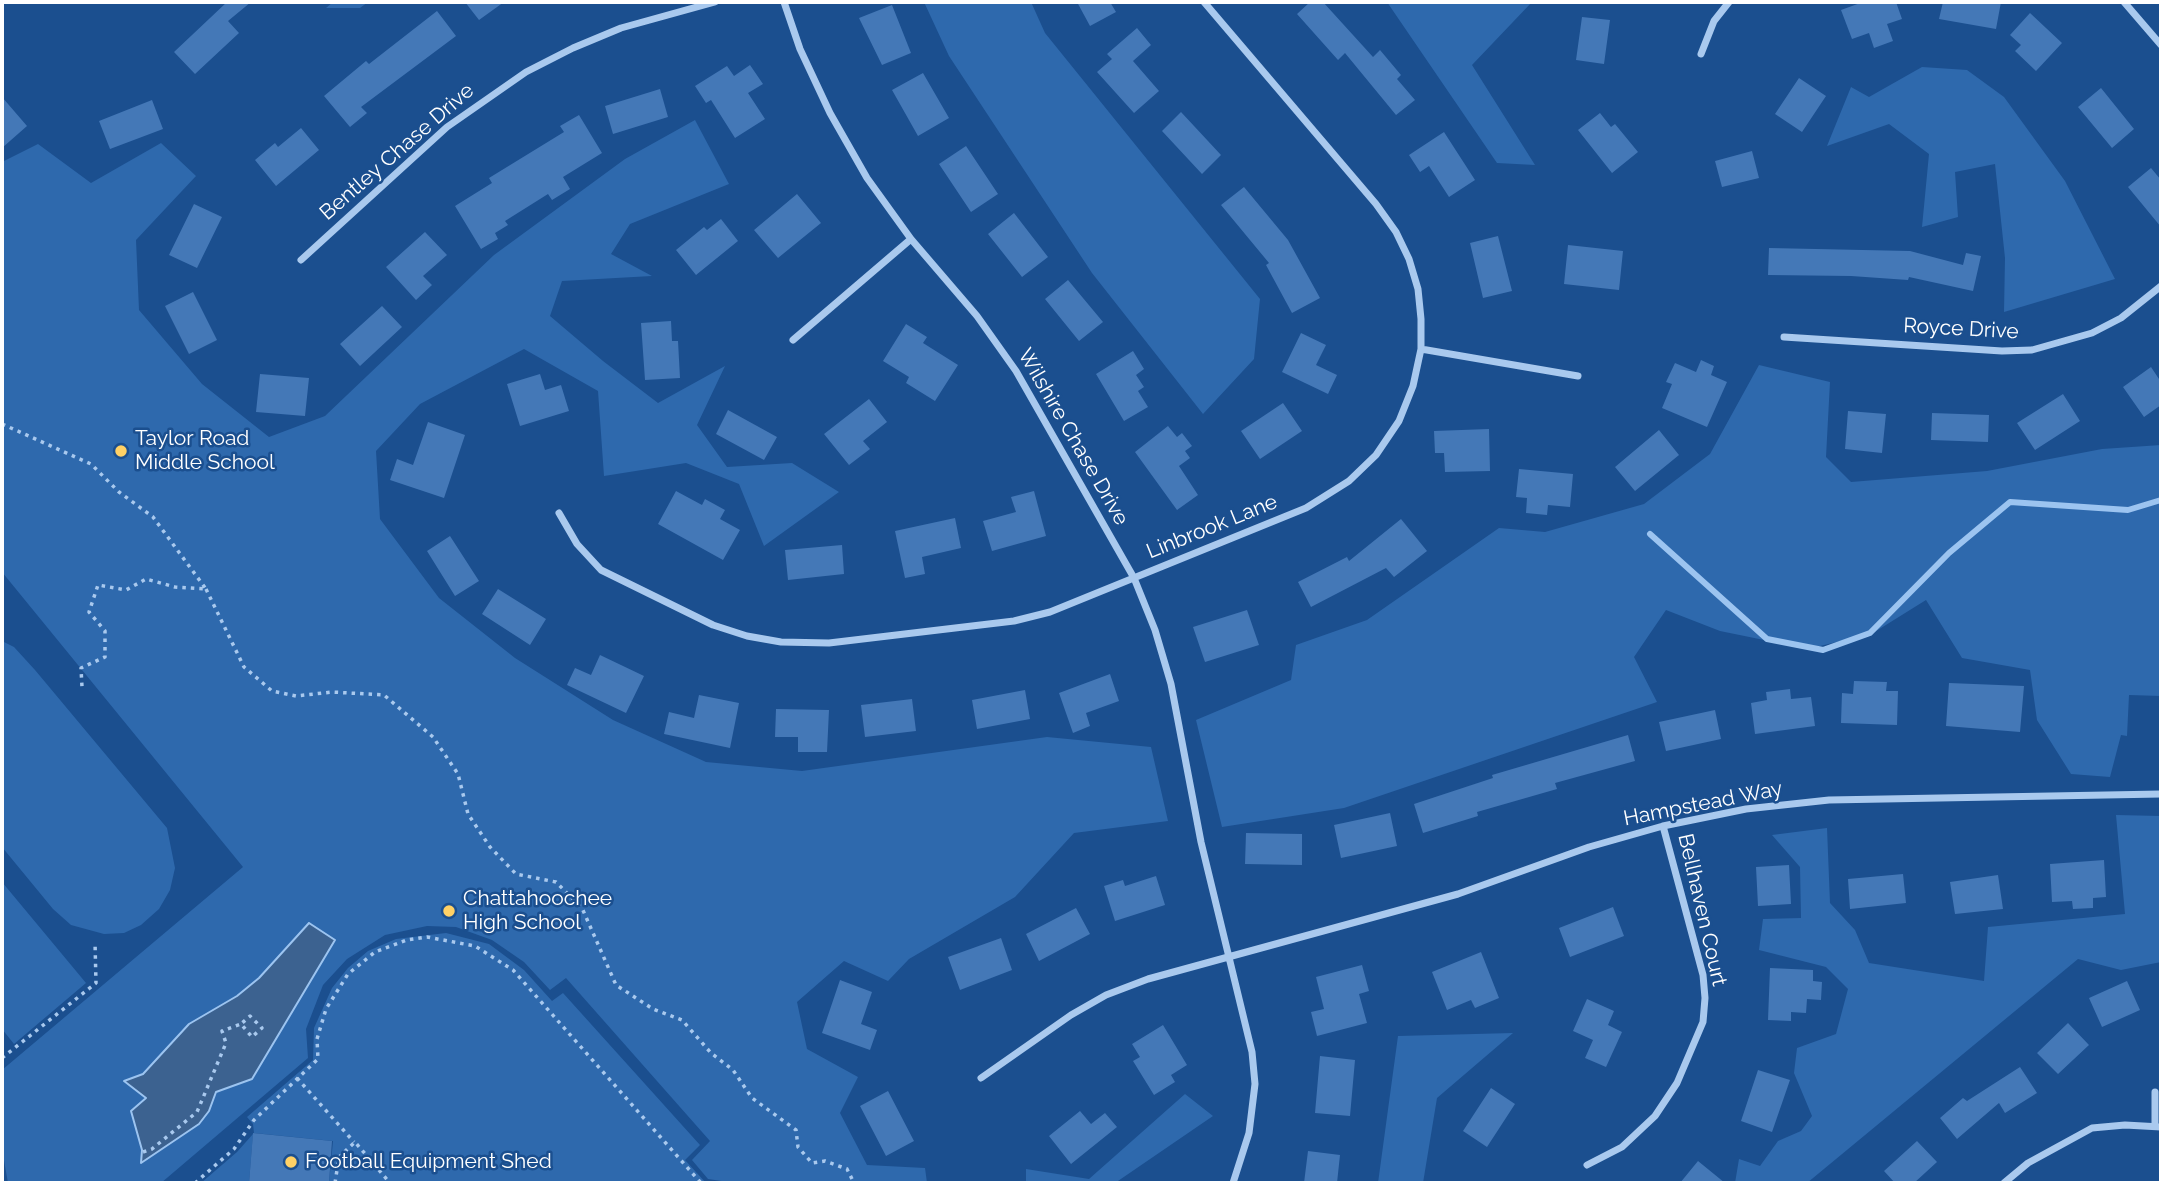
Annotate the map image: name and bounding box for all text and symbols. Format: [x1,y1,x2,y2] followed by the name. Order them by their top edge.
[315,78,479,226] street label: Bentley Chase Drive
[1903,313,2019,345] street label: Royce Drive
[1012,344,1134,530] street label: Wilshire Chase Drive
[135,426,275,476] place label: Taylor Road Middle School
[113,443,129,459] marker: Taylor Road Middle School
[1143,489,1281,565] street label: Linbrook Lane
[1621,776,1785,832] street label: Hampstead Way
[1672,831,1732,989] street label: Bellhaven Court
[463,886,612,936] place label: Chattahoochee High School
[441,903,457,919] marker: Chattahoochee High School
[305,1149,552,1175] place label: Football Equipment Shed
[283,1154,299,1170] marker: Football Equipment Shed

